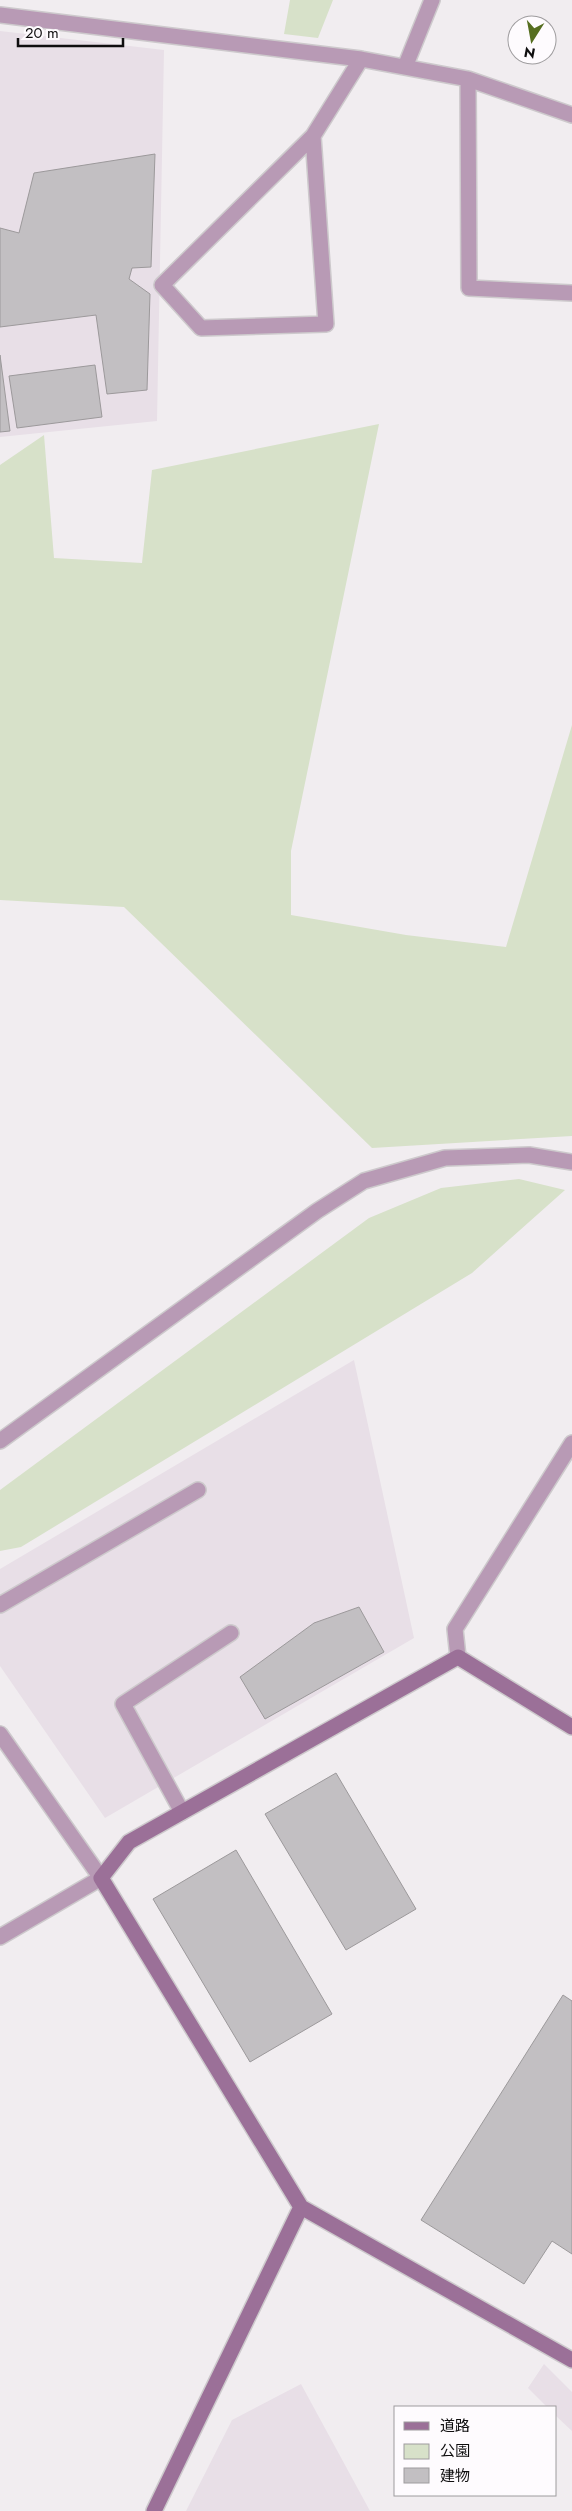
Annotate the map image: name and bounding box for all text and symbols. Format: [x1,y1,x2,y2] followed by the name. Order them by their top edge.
[18,15,122,47] scale bar
[507,15,557,65] north arrow
[25,22,59,44] text: 20 m
[522,42,537,64] text: N
[394,2406,557,2496] legend
[440,2415,470,2437] text: 道路
[440,2440,470,2462] text: 公園
[440,2465,470,2487] text: 建物

